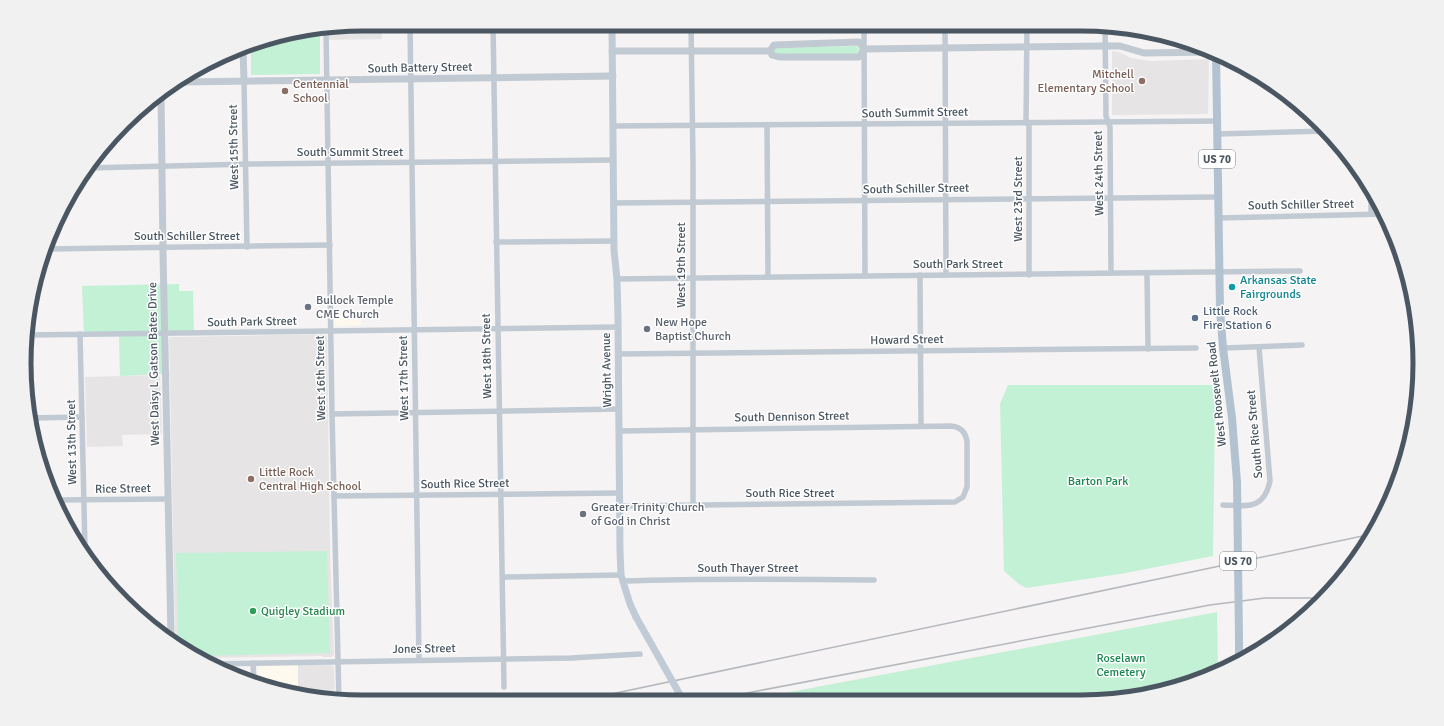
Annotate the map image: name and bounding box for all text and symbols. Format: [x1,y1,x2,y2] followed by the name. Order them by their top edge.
[368,60,472,76] street label: South Battery Street
[1038,67,1134,96] place label: Mitchell Elementary School
[1137,76,1147,86] marker: Mitchell Elementary School
[293,77,349,106] place label: Centennial School
[280,86,290,96] marker: Centennial School
[226,104,242,190] street label: West 15th Street
[862,105,968,121] street label: South Summit Street
[1091,130,1107,216] street label: West 24th Street
[297,145,403,160] street label: South Summit Street
[1199,150,1235,168] road number: US 70
[1011,156,1026,242] street label: West 23rd Street
[863,181,969,197] street label: South Schiller Street
[1248,197,1354,213] street label: South Schiller Street
[674,222,689,308] street label: West 19th Street
[134,229,240,244] street label: South Schiller Street
[913,257,1003,272] street label: South Park Street
[1240,273,1317,302] place label: Arkansas State Fairgrounds
[145,282,163,446] street label: West Daisy L Gatson Bates Drive
[1227,282,1237,292] marker: Arkansas State Fairgrounds
[316,293,393,322] place label: Bullock Temple CME Church
[303,302,313,312] marker: Bullock Temple CME Church
[1203,304,1272,333] place label: Little Rock Fire Station 6
[479,313,495,399] street label: West 18th Street
[1190,313,1200,323] marker: Little Rock Fire Station 6
[207,314,297,330] street label: South Park Street
[655,315,731,344] place label: New Hope Baptist Church
[642,324,652,334] marker: New Hope Baptist Church
[599,332,615,408] street label: Wright Avenue
[870,332,944,348] street label: Howard Street
[313,335,329,421] street label: West 16th Street
[396,335,412,421] street label: West 17th Street
[1204,341,1230,447] street label: West Roosevelt Road
[1244,389,1266,479] street label: South Rice Street
[64,399,80,485] street label: West 13th Street
[734,408,850,426] street label: South Dennison Street
[259,465,362,494] place label: Little Rock Central High School
[246,474,256,484] marker: Little Rock Central High School
[1068,474,1128,489] park label: Barton Park
[420,476,510,492] street label: South Rice Street
[95,481,151,497] street label: Rice Street
[746,486,834,501] street label: South Rice Street
[591,500,704,529] place label: Greater Trinity Church of God in Christ
[578,509,588,519] marker: Greater Trinity Church of God in Christ
[1220,552,1256,570] road number: US 70
[697,561,799,576] street label: South Thayer Street
[261,604,345,619] place label: Quigley Stadium
[248,606,258,616] marker: Quigley Stadium
[392,641,456,657] street label: Jones Street
[1096,651,1146,680] park label: Roselawn Cemetery

